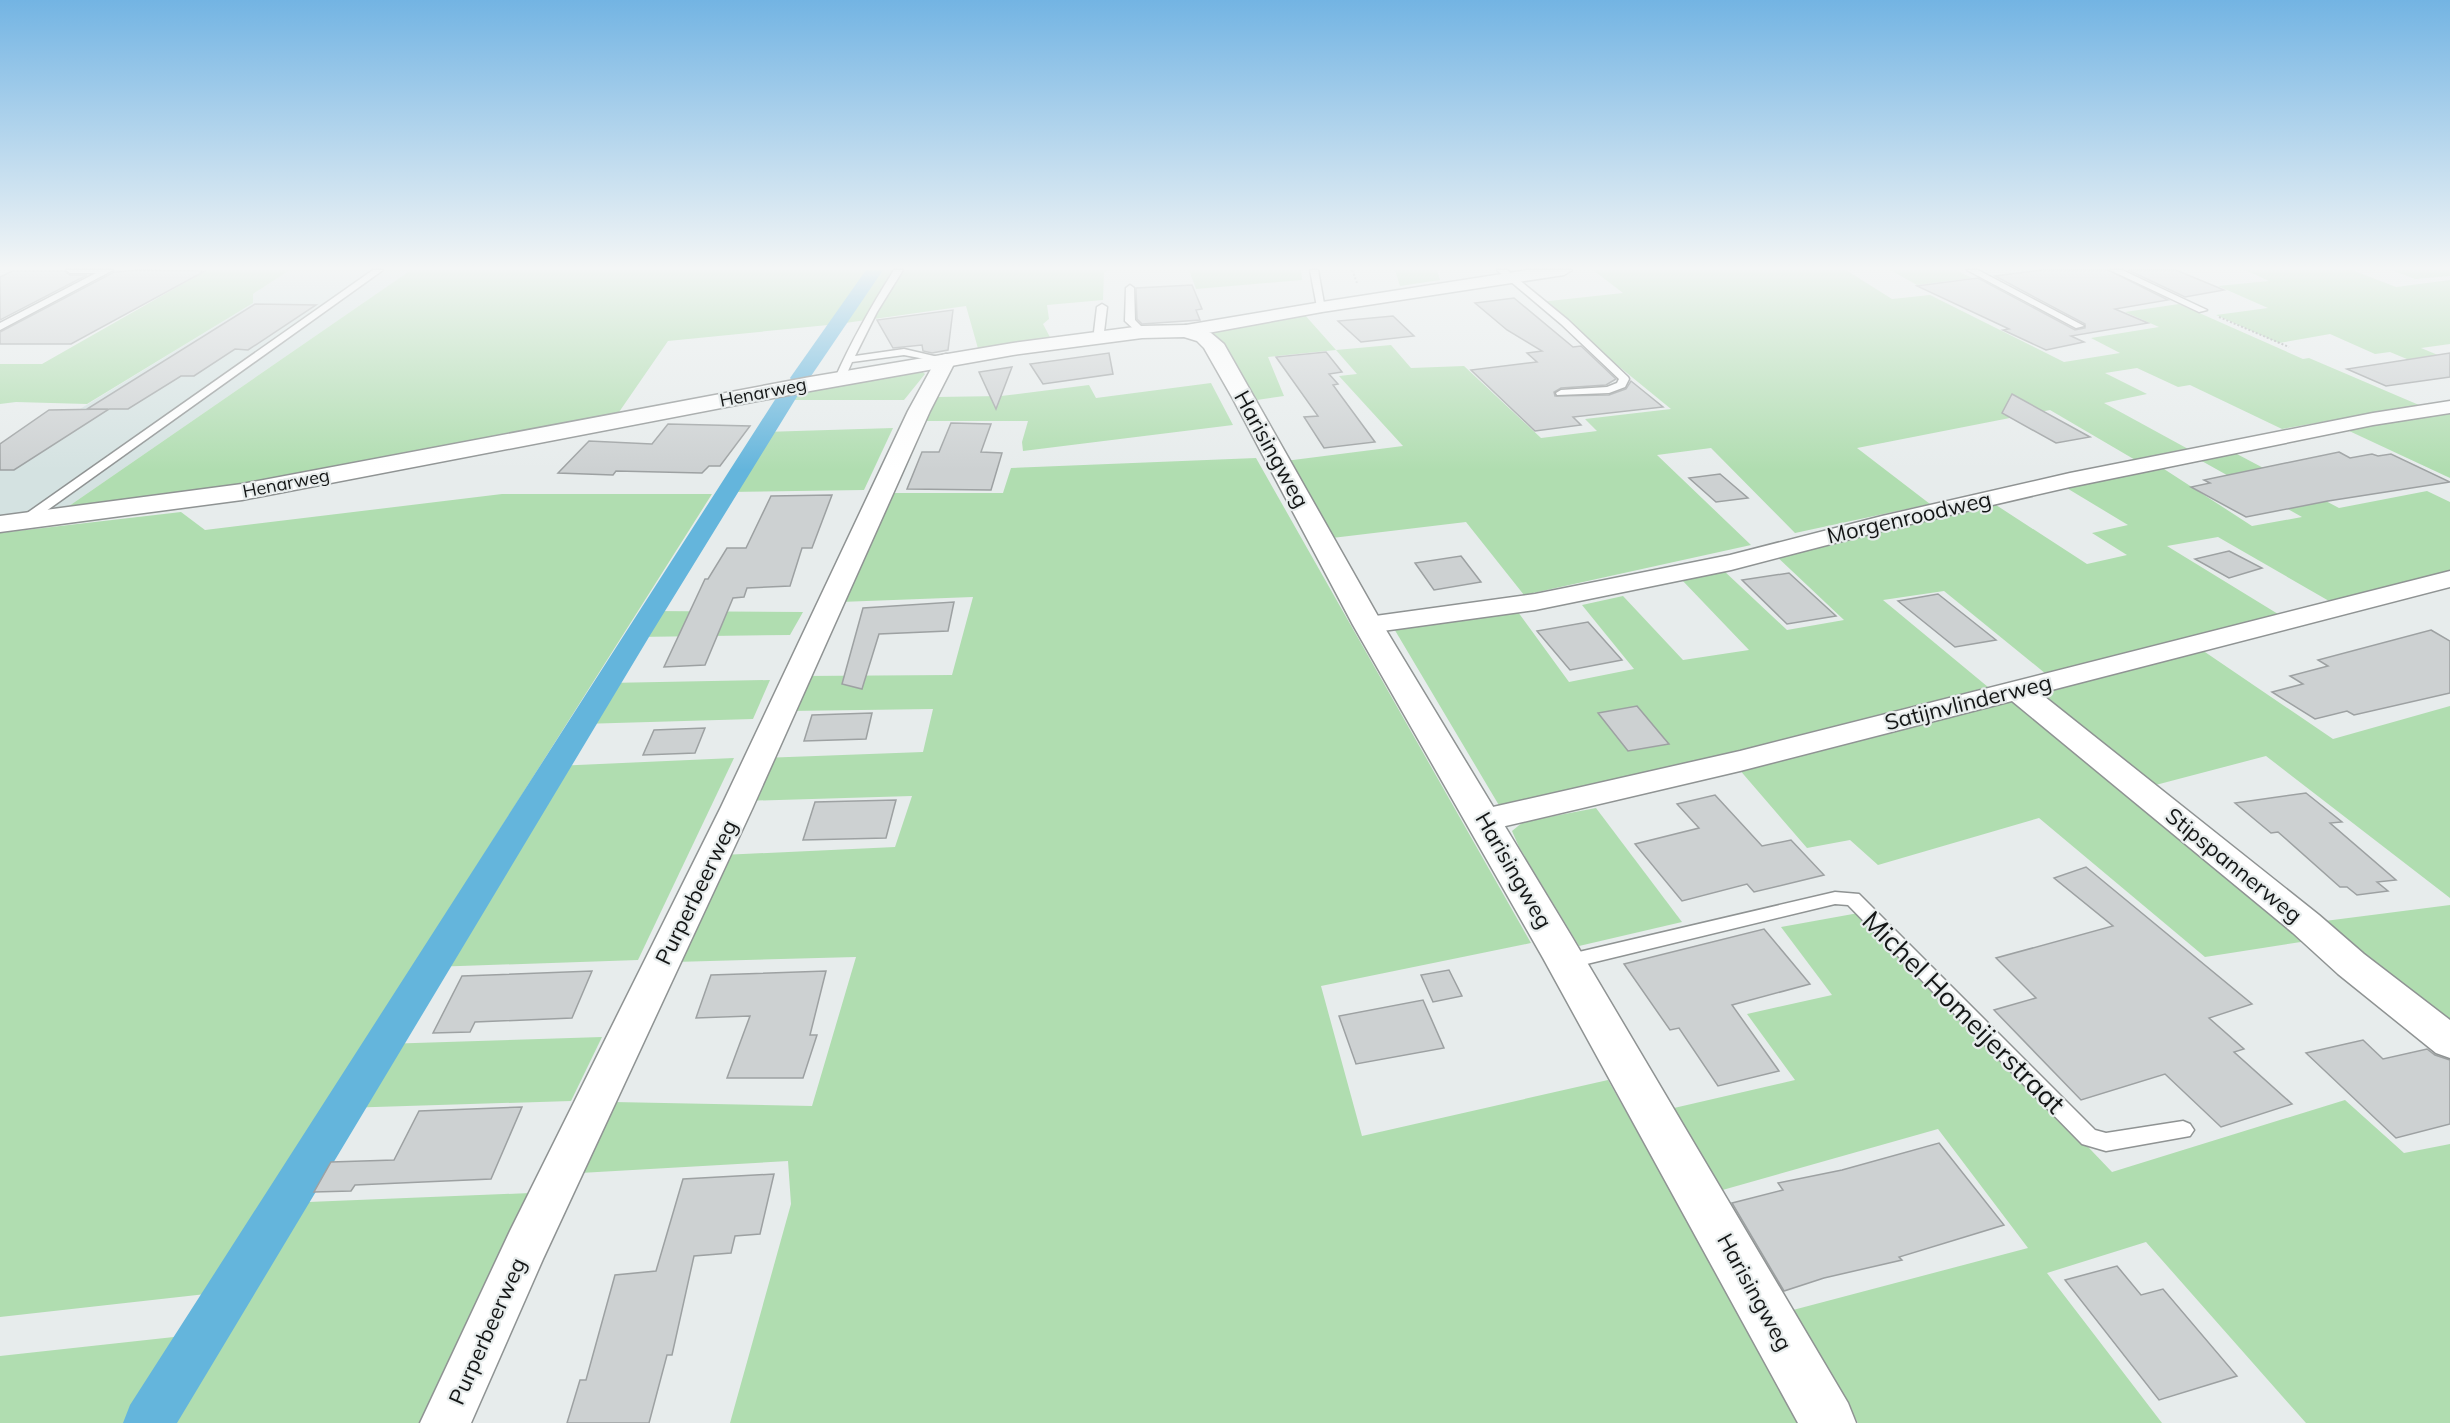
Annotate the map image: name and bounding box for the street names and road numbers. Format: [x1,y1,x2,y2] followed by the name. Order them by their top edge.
[718,372,808,412] street label: Henarweg
[1228,385,1316,513] street label: Harisingweg
[241,463,331,503] street label: Henarweg
[1824,484,1994,550] street label: Morgenroodweg
[1882,668,2054,736] street label: Satijnvlinderweg
[2160,801,2308,929] street label: Stipspannerweg
[1469,807,1559,933] street label: Harisingweg
[649,815,743,969] street label: Purperbeerweg
[1856,904,2072,1120] street label: Michel Homeijerstraat
[1711,1228,1799,1356] street label: Harisingweg
[442,1253,532,1409] street label: Purperbeerweg

